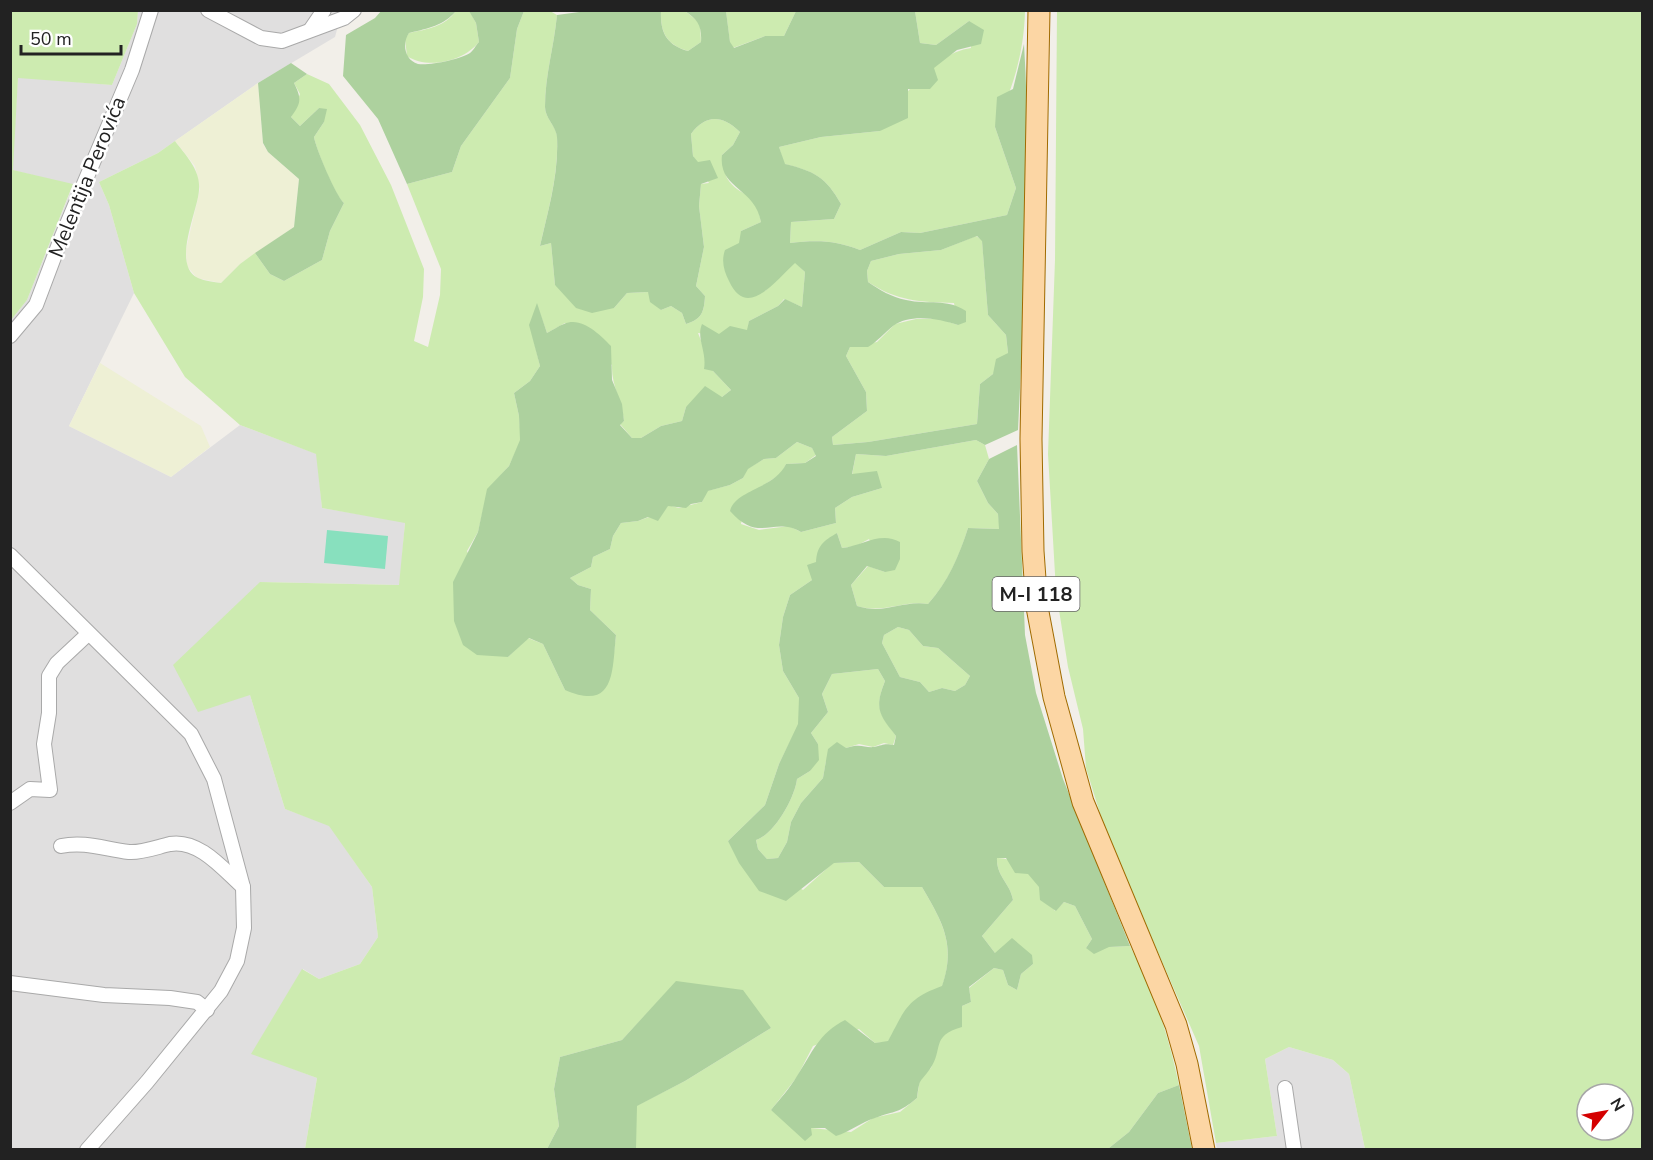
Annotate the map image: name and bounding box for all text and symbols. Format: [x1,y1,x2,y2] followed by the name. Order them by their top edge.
[21,18,122,56] scale bar
[30,27,72,51] text: 50 m
[42,92,132,262] street label: Melentija Perovića
[992,577,1080,611] road number: M-I 118
[1575,1082,1635,1142] north arrow
[1604,1094,1630,1116] text: N

